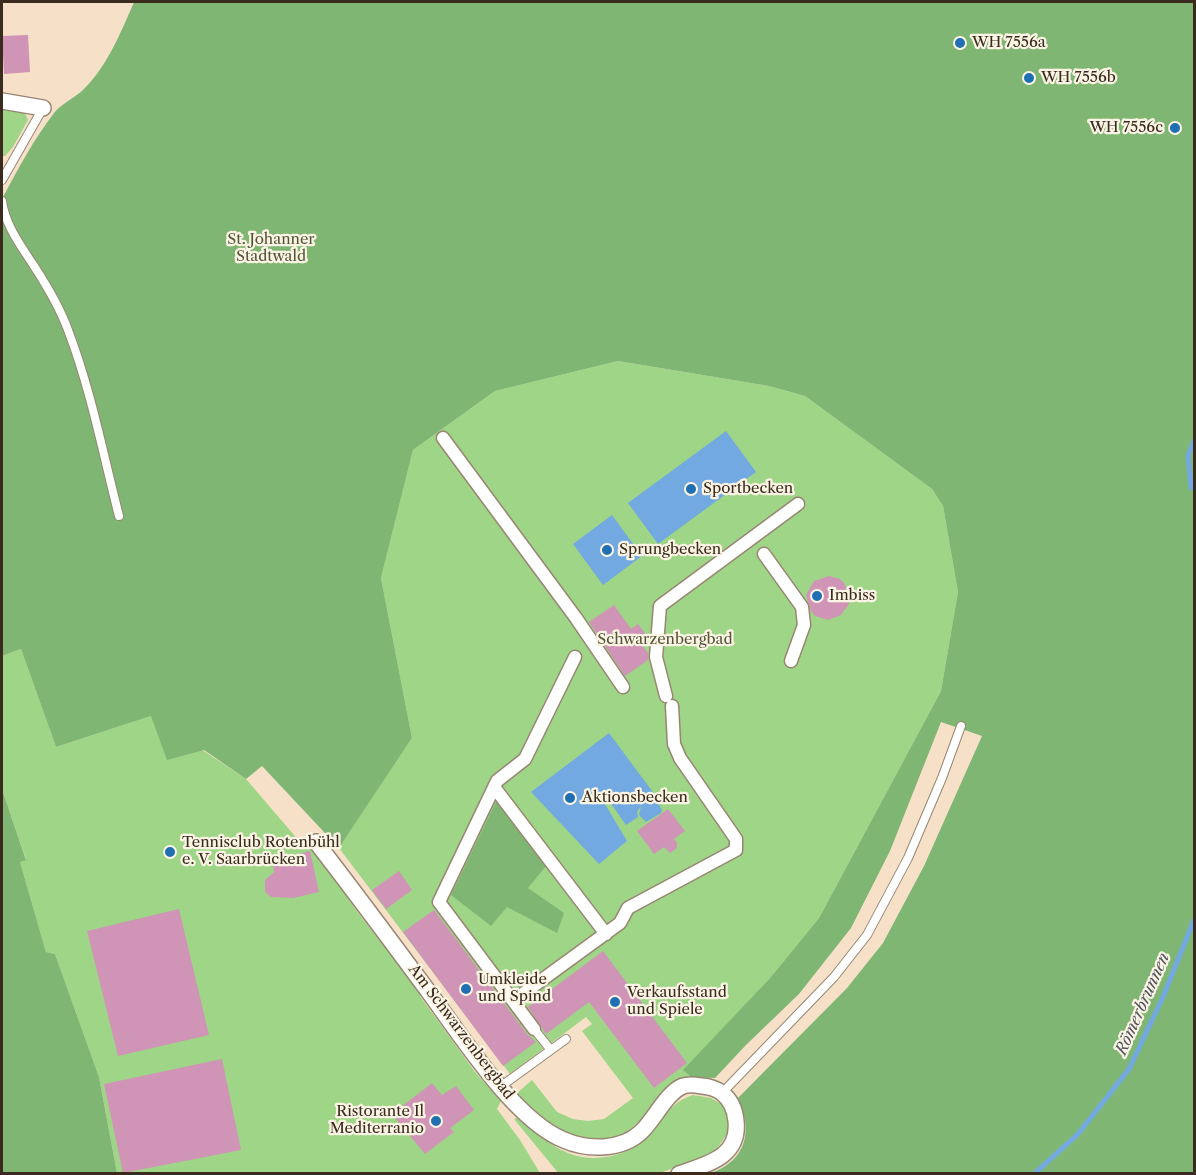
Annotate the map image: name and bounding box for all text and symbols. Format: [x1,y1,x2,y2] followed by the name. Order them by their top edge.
[972,34,1046,52] place label: WH 7556a
[953,36,967,50] marker: WH 7556a
[1041,69,1116,87] place label: WH 7556b
[1022,71,1036,85] marker: WH 7556b
[1089,119,1163,137] place label: WH 7556c
[1168,121,1182,135] marker: WH 7556c
[227,231,315,266] park label: St. Johanner Stadtwald
[703,480,793,498] place label: Sportbecken
[684,482,698,496] marker: Sportbecken
[619,541,721,559] place label: Sprungbecken
[600,543,614,557] marker: Sprungbecken
[829,587,875,605] place label: Imbiss
[810,589,824,603] marker: Imbiss
[597,631,733,649] park label: Schwarzenbergbad
[582,789,688,807] place label: Aktionsbecken
[563,791,577,805] marker: Aktionsbecken
[182,834,340,869] place label: Tennisclub Rotenbühl e. V. Saarbrücken
[163,845,177,859] marker: Tennisclub Rotenbühl e. V. Saarbrücken
[1112,950,1174,1058] water label: Römerbrunnen
[404,961,518,1103] street label: Am Schwarzenbergbad
[478,971,551,1006] place label: Umkleide und Spind
[459,982,473,996] marker: Umkleide und Spind
[627,984,727,1019] place label: Verkaufsstand und Spiele
[608,995,622,1009] marker: Verkaufsstand und Spiele
[330,1103,424,1138] place label: Ristorante Il Mediterranio
[429,1114,443,1128] marker: Ristorante Il Mediterranio

